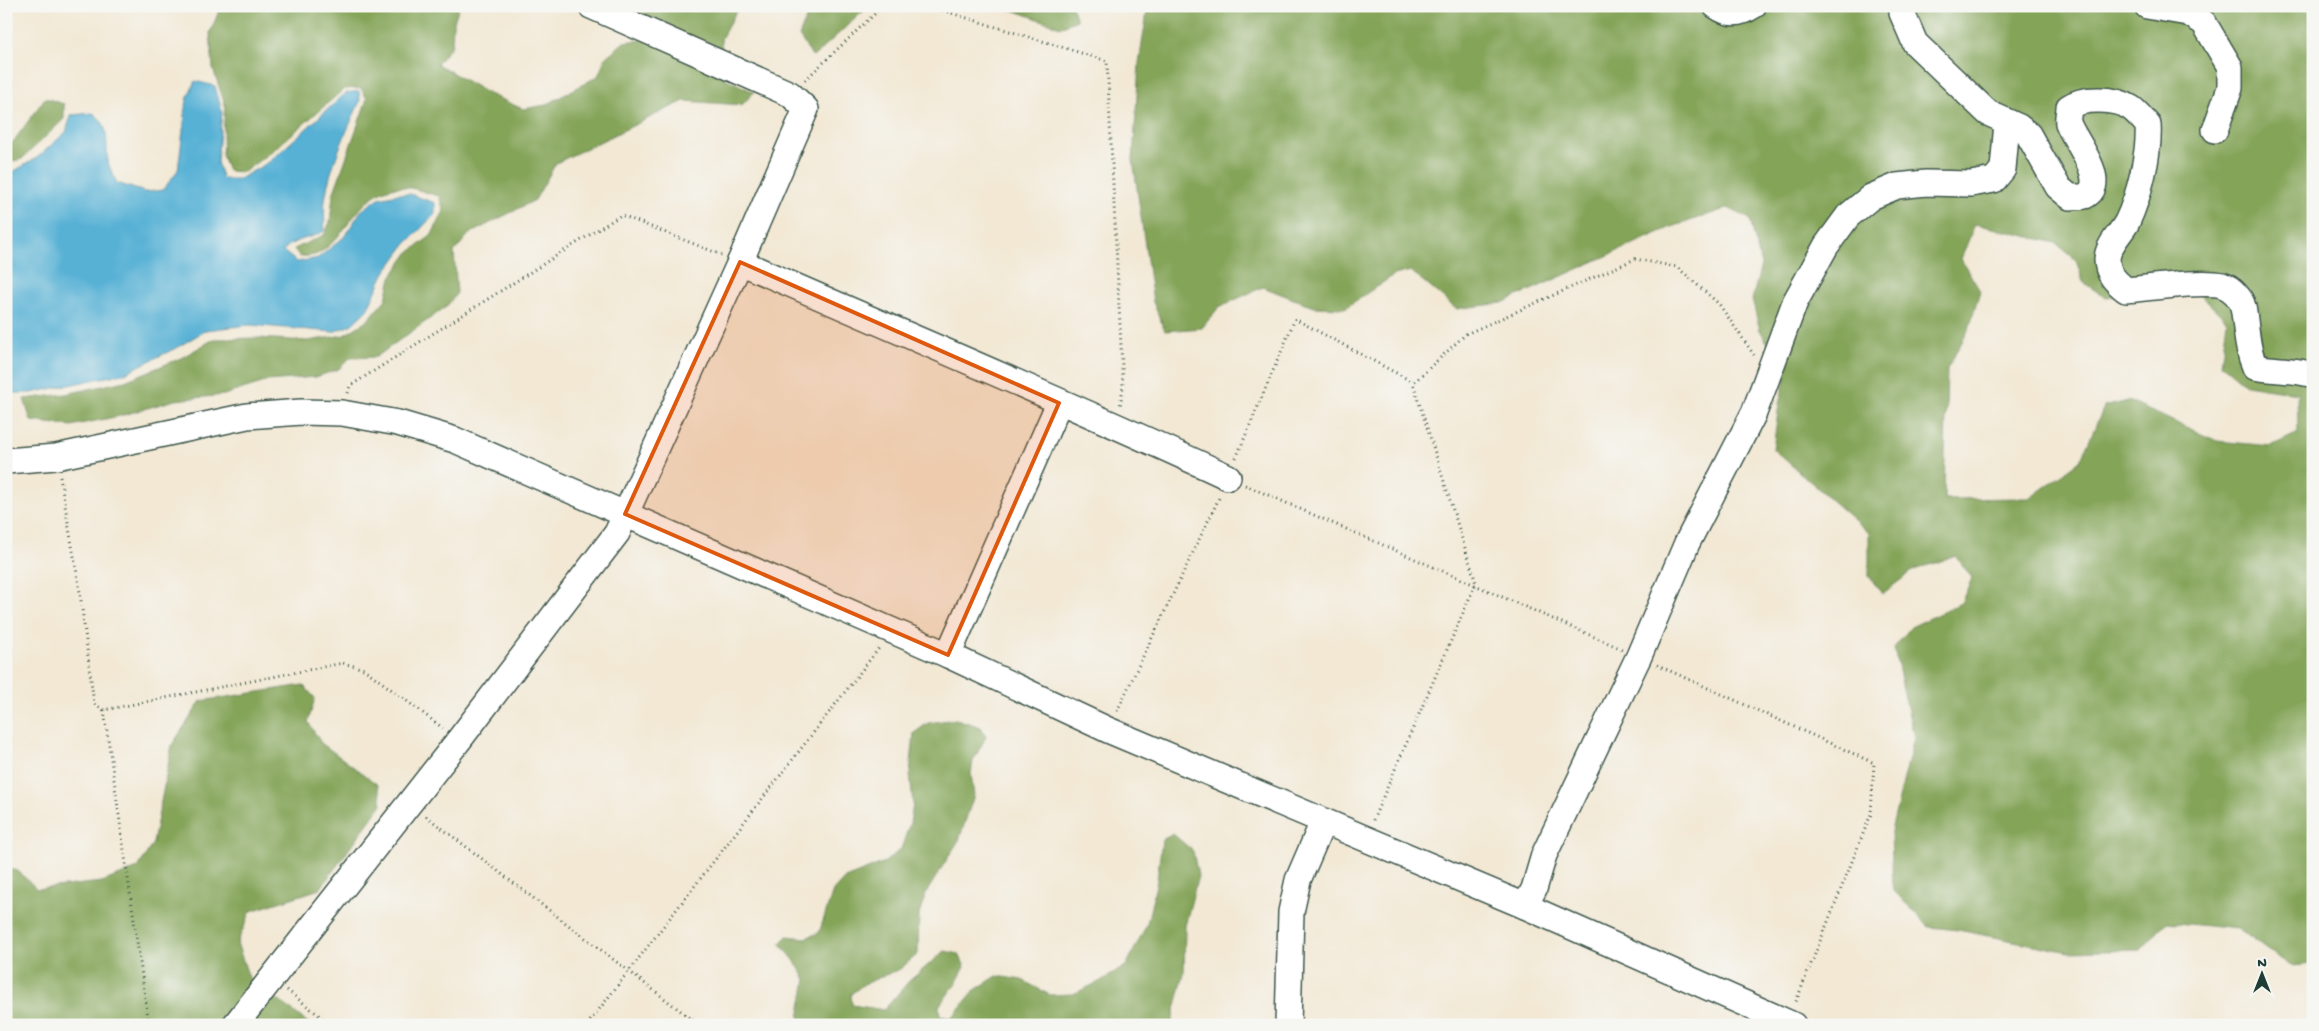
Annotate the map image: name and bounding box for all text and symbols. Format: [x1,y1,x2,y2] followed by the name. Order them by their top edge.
[2236,948,2286,998] north arrow
[2257,955,2267,972] text: N

